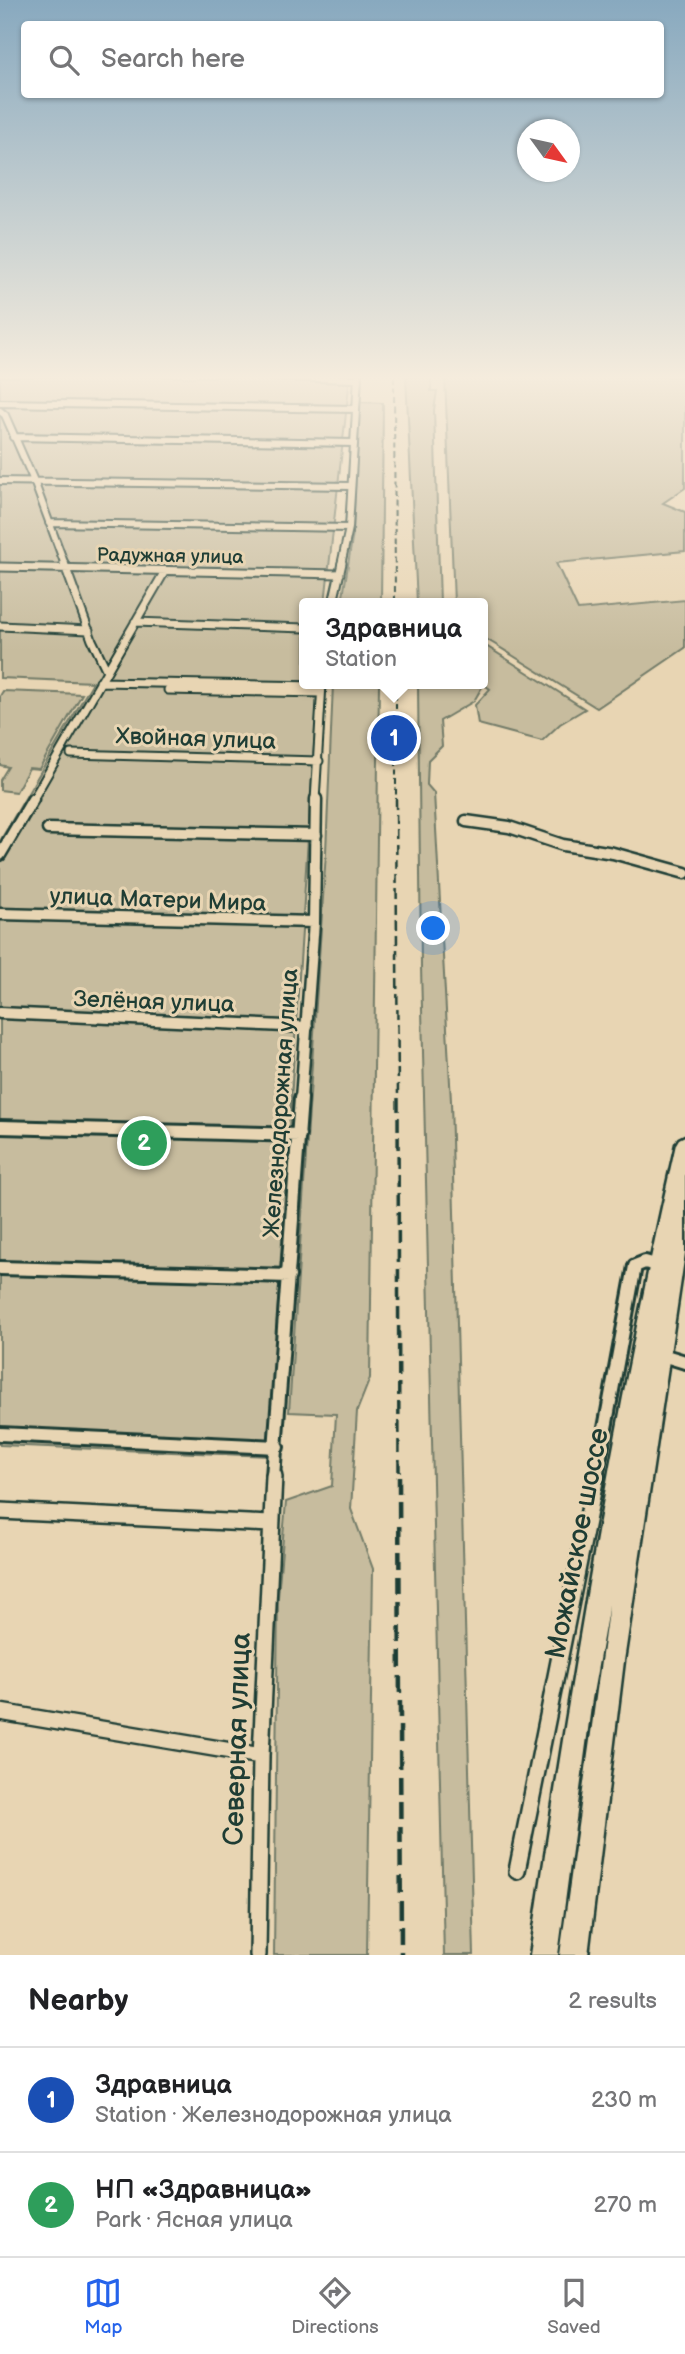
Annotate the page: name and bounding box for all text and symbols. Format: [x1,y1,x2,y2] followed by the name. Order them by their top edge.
[21,21,664,98] search box
[45,41,83,79] icon: search
[101,44,245,75] text: Search here
[517,119,580,182] north arrow
[96,544,244,569] street label: Радужная улица
[299,598,488,689] popup
[325,614,462,645] text: Здравница
[325,645,397,673] text: Station
[371,712,417,764] pin: 1
[115,722,277,756] street label: Хвойная улица
[49,882,267,918] street label: улица Матери Мира
[416,911,450,945] your location
[258,967,304,1239] street label: Железнодорожная улица
[73,985,235,1019] street label: Зелёная улица
[121,1117,167,1169] pin: 2
[539,1425,616,1661] street label: Можайское шоссе
[217,1631,258,1846] street label: Северная улица
[28,1983,128,2019] text: Nearby
[568,1987,657,2015] text: 2 results
[95,2070,232,2101] text: Здравница
[46,2086,56,2114] text: 1
[591,2086,657,2114] text: 230 m
[95,2101,452,2129] text: Station · Железнодорожная улица
[95,2175,312,2206] text: НП «Здравница»
[44,2191,58,2219] text: 2
[593,2191,657,2219] text: 270 m
[95,2206,293,2234] text: Park · Ясная улица
[84,2274,123,2339] tab: Map
[291,2274,379,2339] tab: Directions
[547,2274,601,2339] tab: Saved

